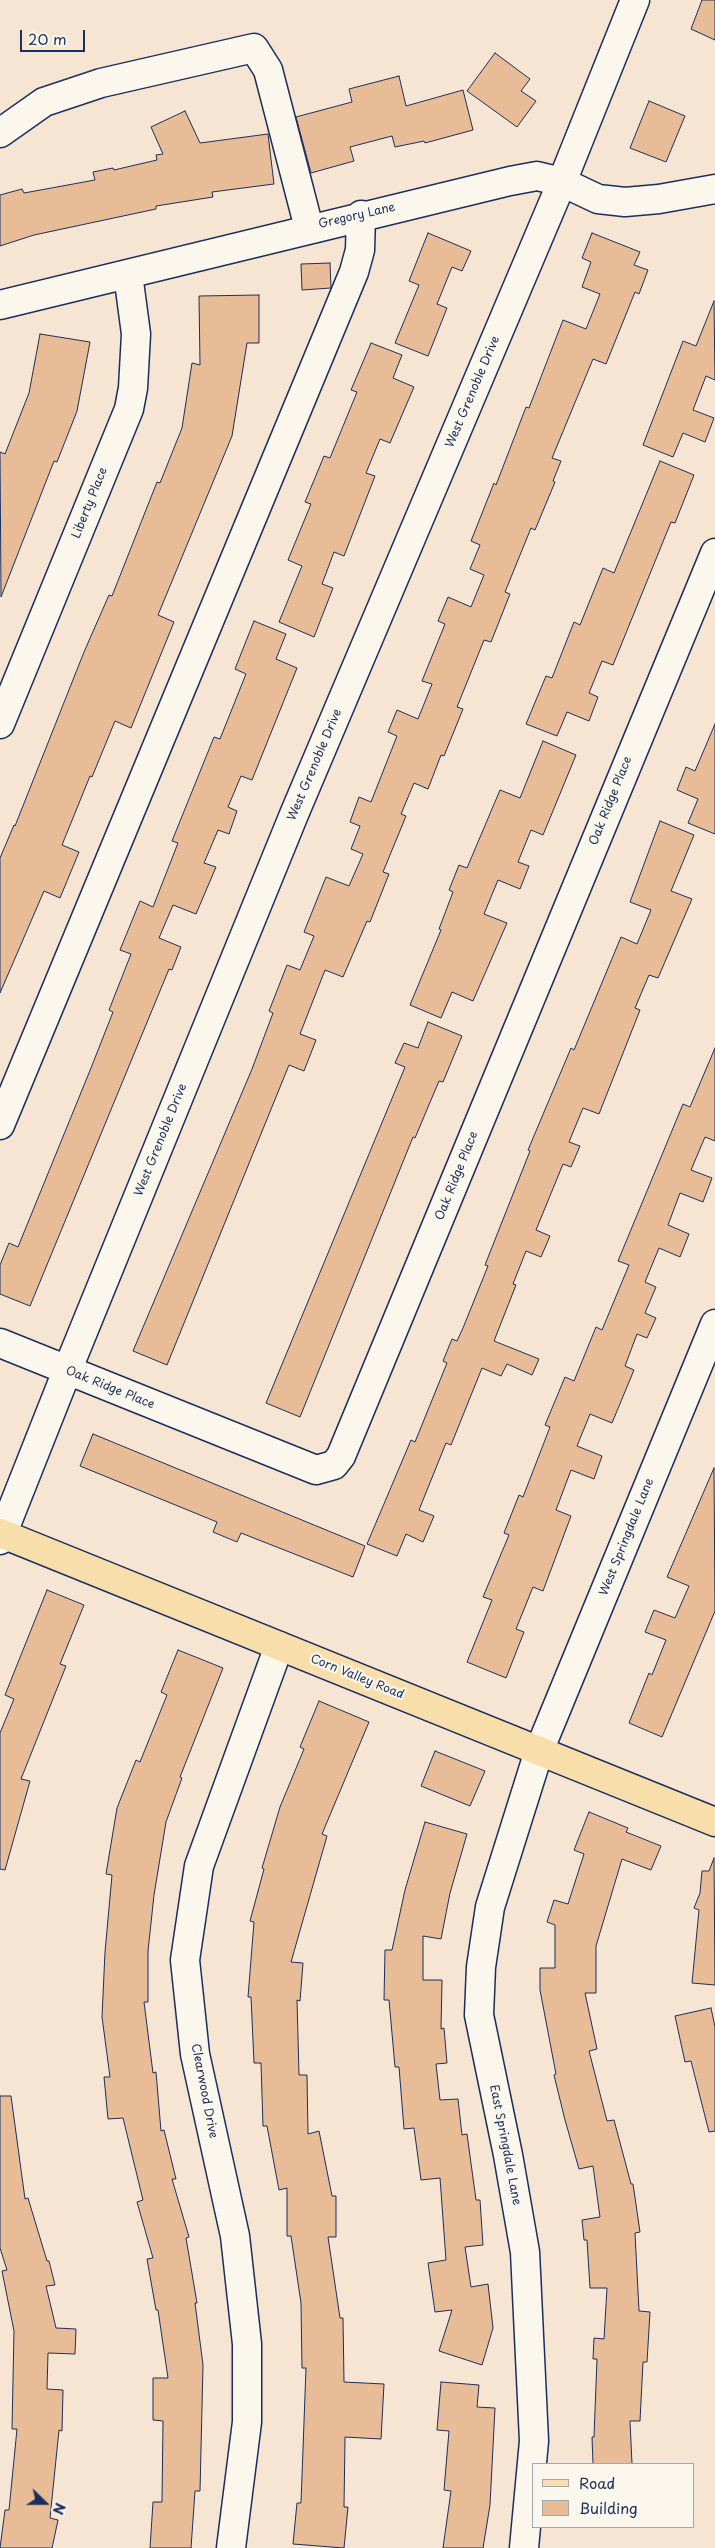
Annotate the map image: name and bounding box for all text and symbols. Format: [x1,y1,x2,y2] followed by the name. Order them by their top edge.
[22,20,88,52] scale bar
[28,27,67,50] text: 20 m
[317,200,397,232] street label: Gregory Lane
[443,334,503,450] street label: West Grenoble Drive
[69,465,111,541] street label: Liberty Place
[285,707,345,823] street label: West Grenoble Drive
[587,755,635,847] street label: Oak Ridge Place
[132,1082,190,1198] street label: West Grenoble Drive
[433,1130,481,1222] street label: Oak Ridge Place
[64,1364,156,1412] street label: Oak Ridge Place
[597,1476,657,1598] street label: West Springdale Lane
[308,1652,406,1702] street label: Corn Valley Road
[188,2042,220,2140] street label: Clearwood Drive
[486,2083,524,2207] street label: East Springdale Lane
[532,2463,695,2528] legend
[579,2471,615,2494] text: Road
[20,2478,70,2528] north arrow
[579,2496,638,2519] text: Building
[48,2500,71,2518] text: N

